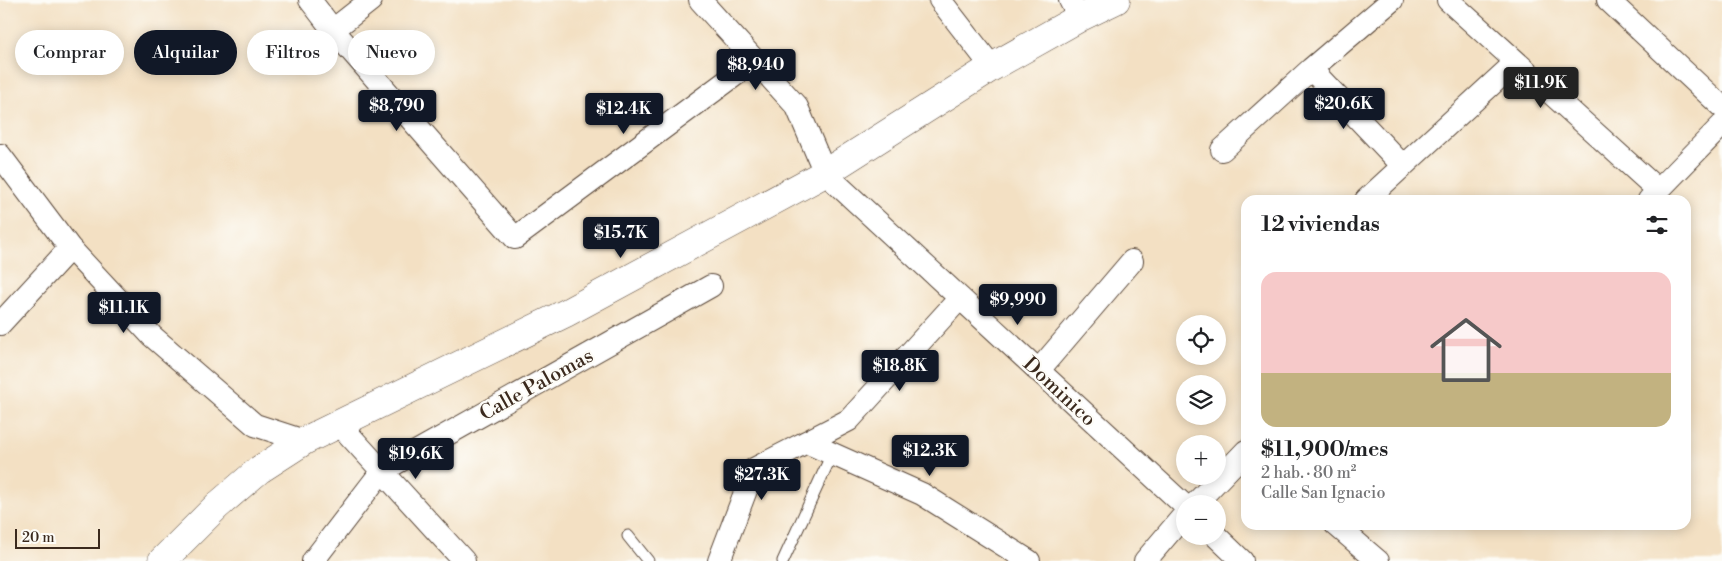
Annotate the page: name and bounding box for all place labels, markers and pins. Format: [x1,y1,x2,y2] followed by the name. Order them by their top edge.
[715,48,797,91] pin: $8,940
[1500,66,1582,109] pin: $11.9K
[1303,88,1385,130] pin: $20.6K
[356,90,438,132] pin: $8,790
[583,92,665,135] pin: $12.4K
[580,216,662,259] pin: $15.7K
[977,284,1059,326] pin: $9,990
[83,292,165,334] pin: $11.1K
[859,350,941,392] pin: $18.8K
[889,434,971,477] pin: $12.3K
[375,438,457,480] pin: $19.6K
[721,458,803,501] pin: $27.3K

